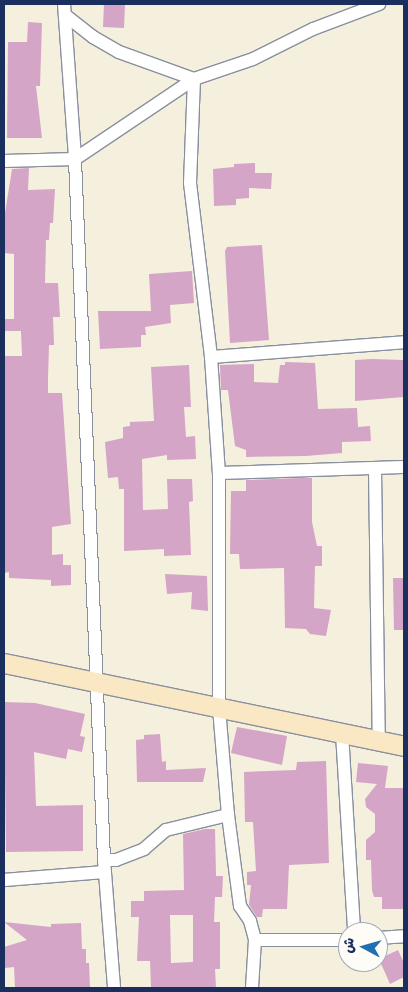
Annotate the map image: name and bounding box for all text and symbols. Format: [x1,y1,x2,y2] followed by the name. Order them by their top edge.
[338,922,388,972] north arrow
[339,937,358,954] text: ش

